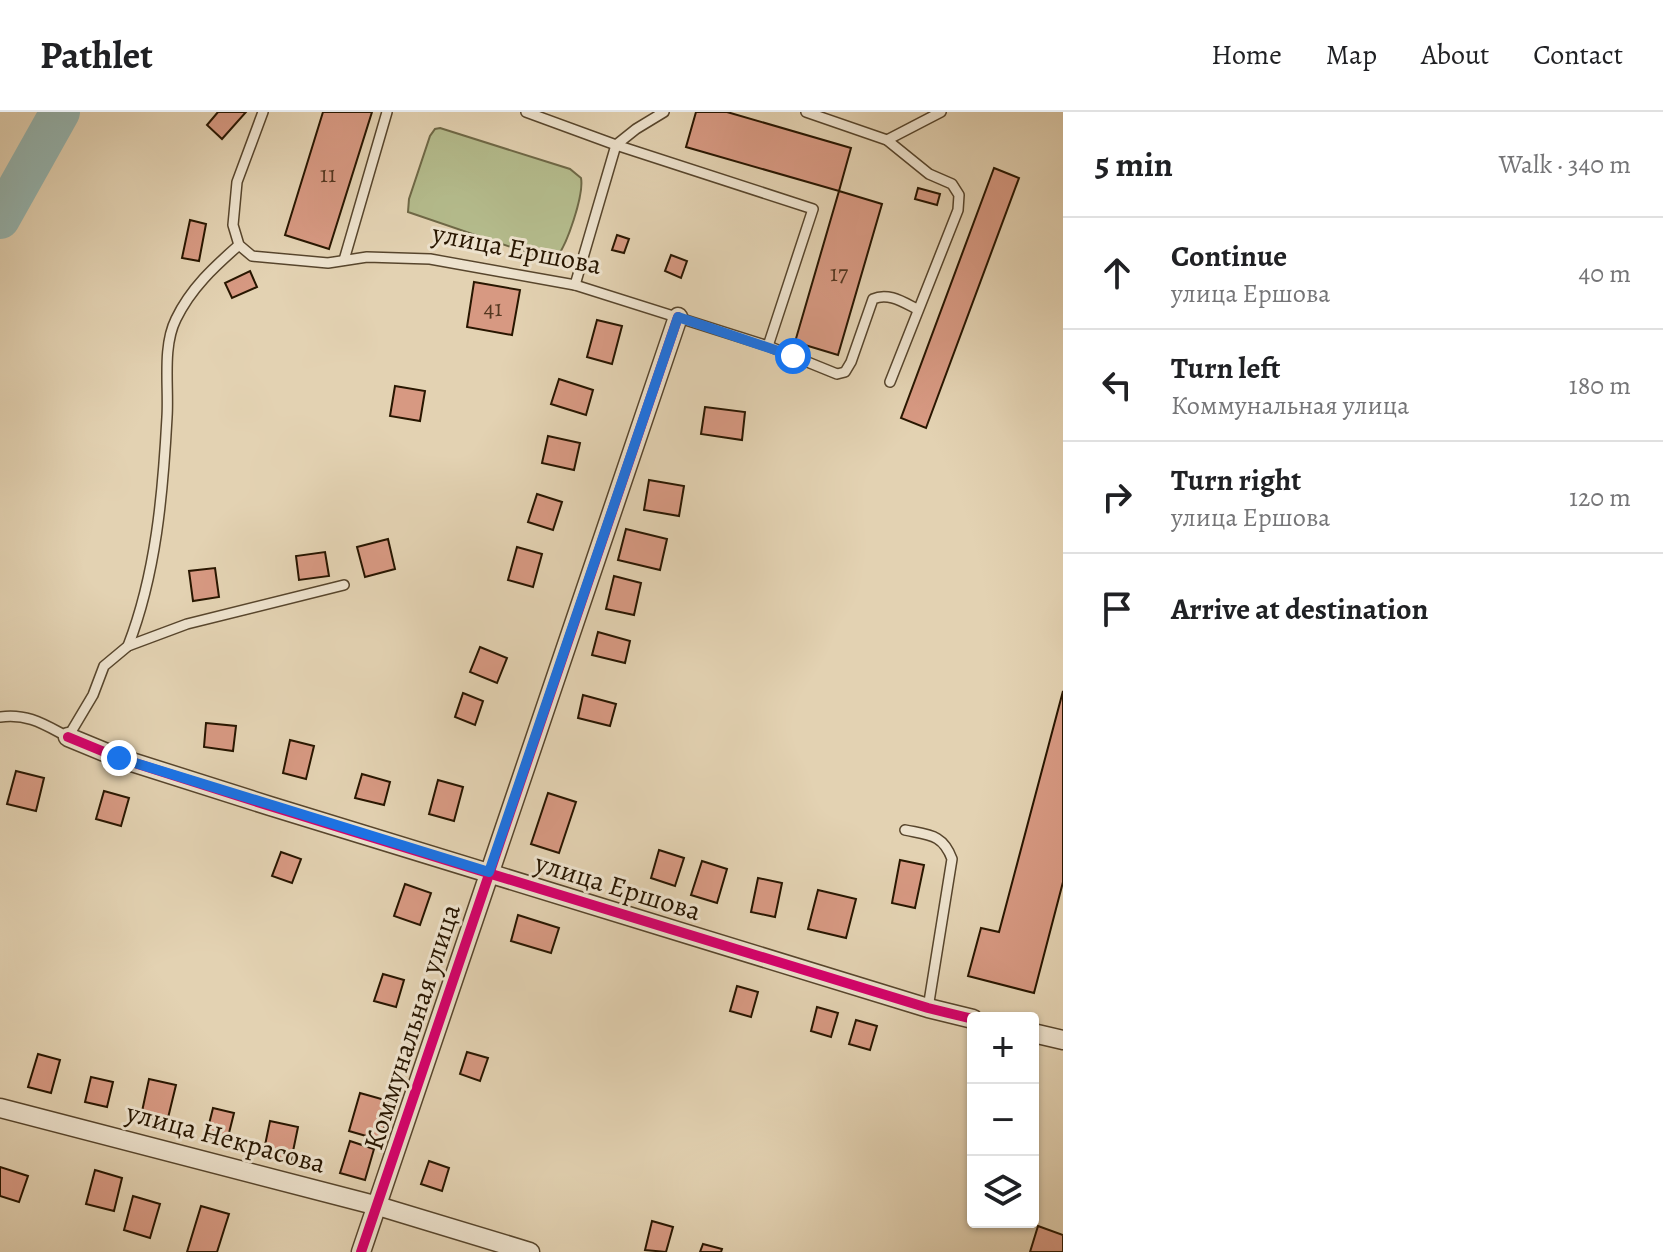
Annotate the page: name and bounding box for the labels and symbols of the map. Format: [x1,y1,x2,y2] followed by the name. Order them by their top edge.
[320,158,336,190] house number: 11
[428,214,605,284] street label: улица Ершова
[830,257,849,289] house number: 17
[483,292,503,324] house number: 41
[775,338,811,374] route start
[101,740,137,776] route end
[529,843,706,930] street label: улица Ершова
[354,899,470,1155] street label: Коммунальная улица
[121,1093,330,1183] street label: улица Некрасова

